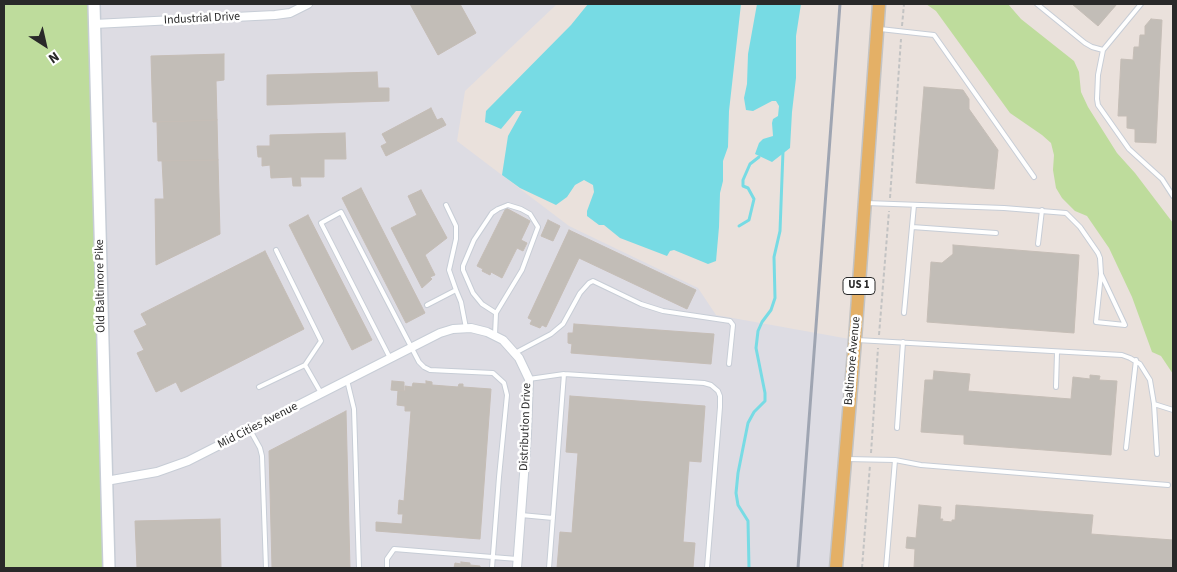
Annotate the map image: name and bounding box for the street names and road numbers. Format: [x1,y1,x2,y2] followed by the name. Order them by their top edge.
[163,10,241,28] street label: Industrial Drive
[93,239,109,333] street label: Old Baltimore Pike
[843,278,875,294] road number: US 1
[842,316,864,406] street label: Baltimore Avenue
[517,383,535,471] street label: Distribution Drive
[216,400,300,452] street label: Mid Cities Avenue

